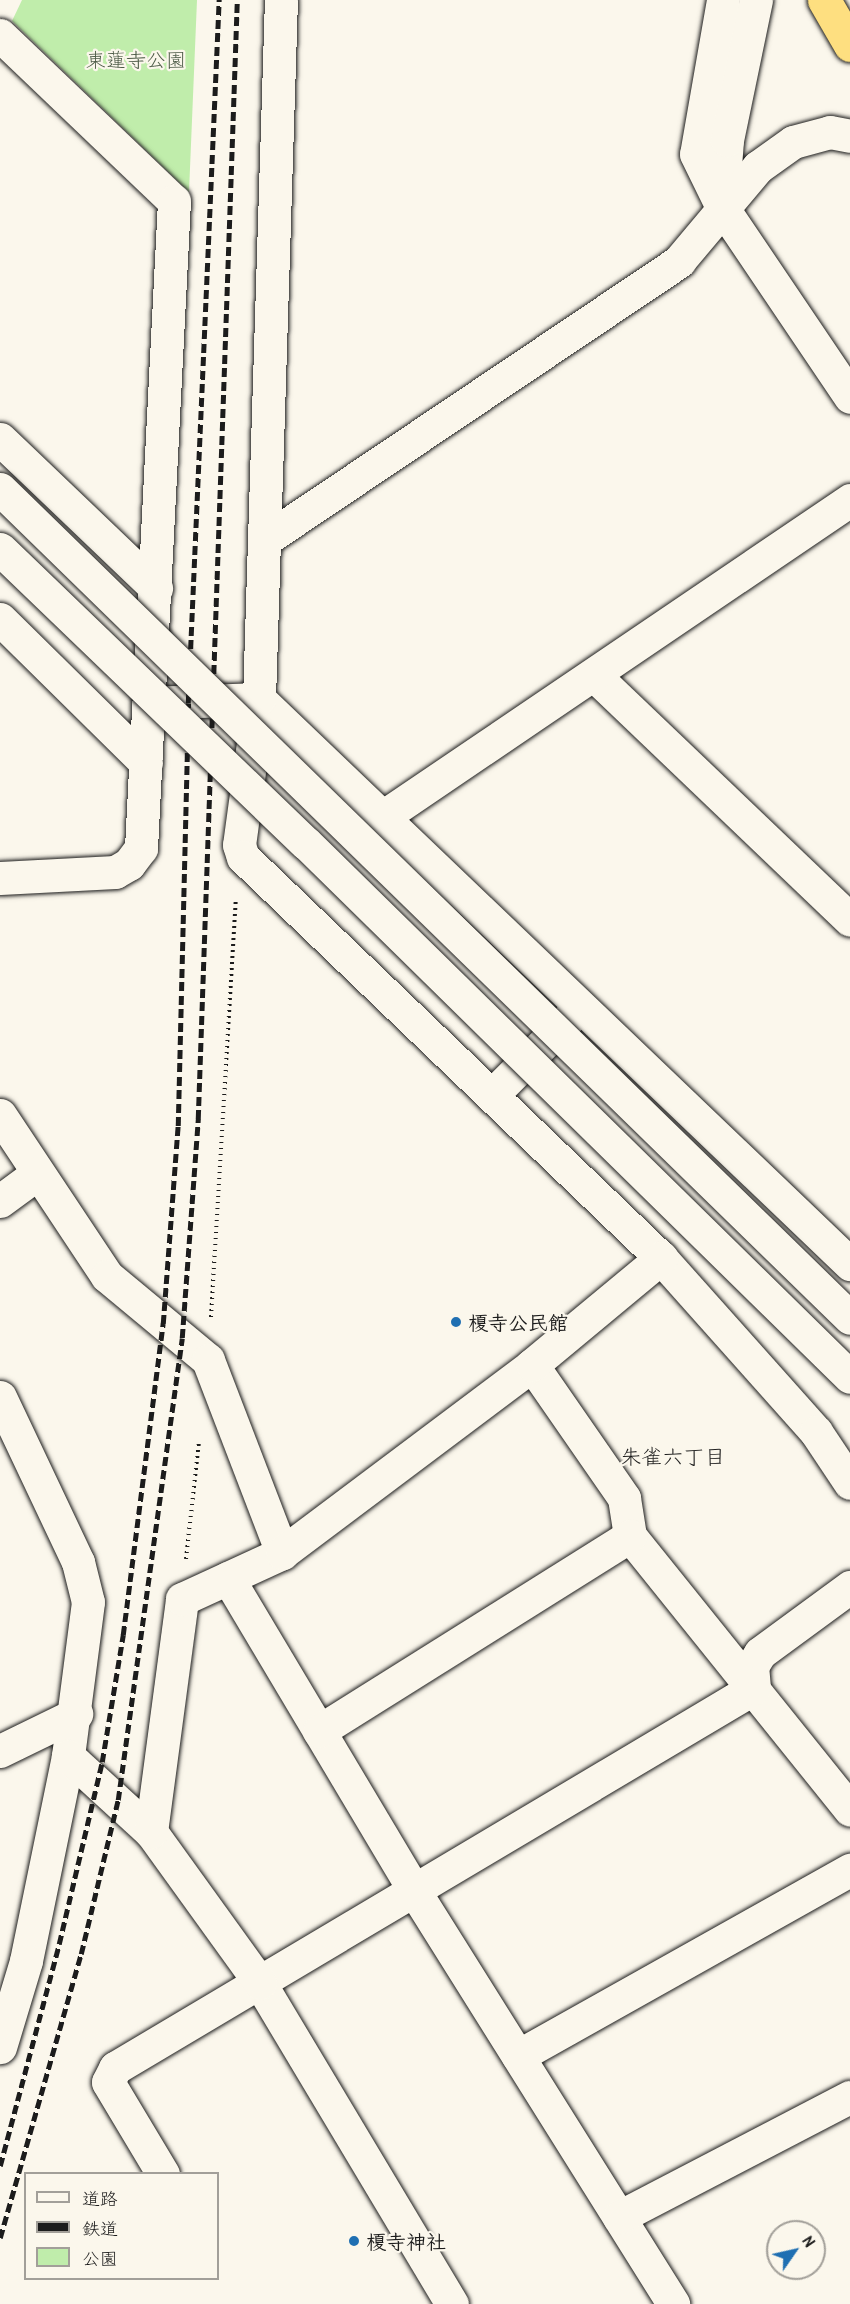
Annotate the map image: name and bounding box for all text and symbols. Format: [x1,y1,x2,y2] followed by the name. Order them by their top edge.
[86,47,186,71] park label: 東蓮寺公園
[468,1310,568,1334] place label: 榎寺公民館
[449,1315,463,1329] marker: 榎寺公民館
[621,1444,725,1470] district label: 朱雀六丁目
[24,2172,219,2280] legend
[82,2186,118,2211] text: 道路
[82,2216,118,2241] text: 鉄道
[766,2220,826,2280] north arrow
[366,2229,446,2253] place label: 榎寺神社
[798,2231,821,2251] text: N
[347,2234,361,2248] marker: 榎寺神社
[82,2246,118,2271] text: 公園

